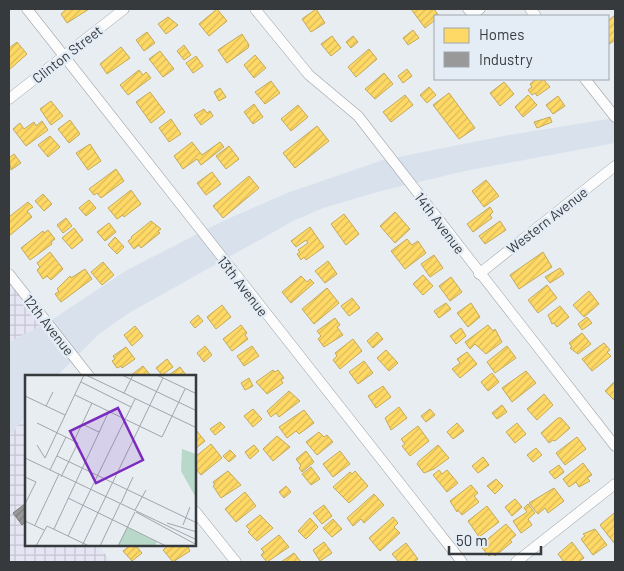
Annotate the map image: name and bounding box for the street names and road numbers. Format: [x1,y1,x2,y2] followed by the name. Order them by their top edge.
[29,21,105,87] street label: Clinton Street
[503,183,591,257] street label: Western Avenue
[411,189,469,257] street label: 14th Avenue
[214,252,272,320] street label: 13th Avenue
[20,291,78,359] street label: 12th Avenue

